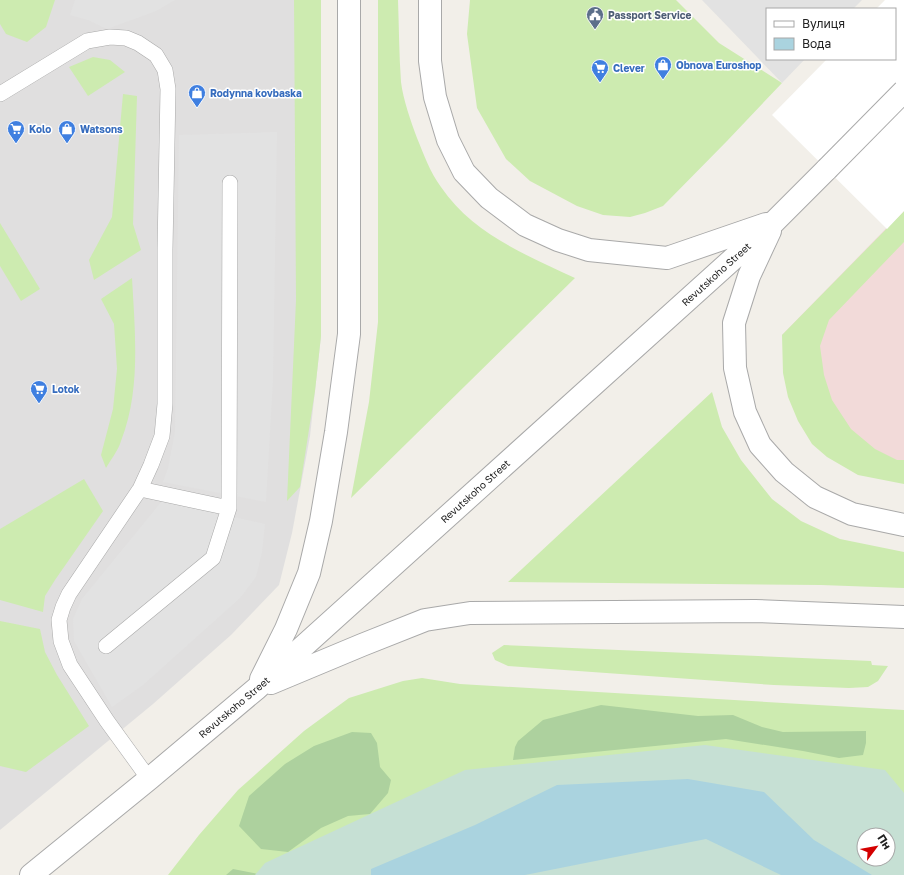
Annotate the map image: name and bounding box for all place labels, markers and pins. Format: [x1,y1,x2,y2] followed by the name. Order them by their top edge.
[585,5,605,30] public building icon: Passport Service
[608,9,692,21] place label: Passport Service
[653,55,673,80] shop icon: Obnova Euroshop
[590,58,610,83] supermarket icon: Clever
[676,59,761,71] place label: Obnova Euroshop
[613,62,645,74] place label: Clever
[187,83,207,108] shop icon: Rodynna kovbaska
[210,87,302,99] place label: Rodynna kovbaska
[6,119,26,144] supermarket icon: Kolo
[57,119,77,144] shop icon: Watsons
[29,123,51,135] place label: Kolo
[80,123,123,135] place label: Watsons
[29,379,49,404] supermarket icon: Lotok
[52,383,80,395] place label: Lotok

